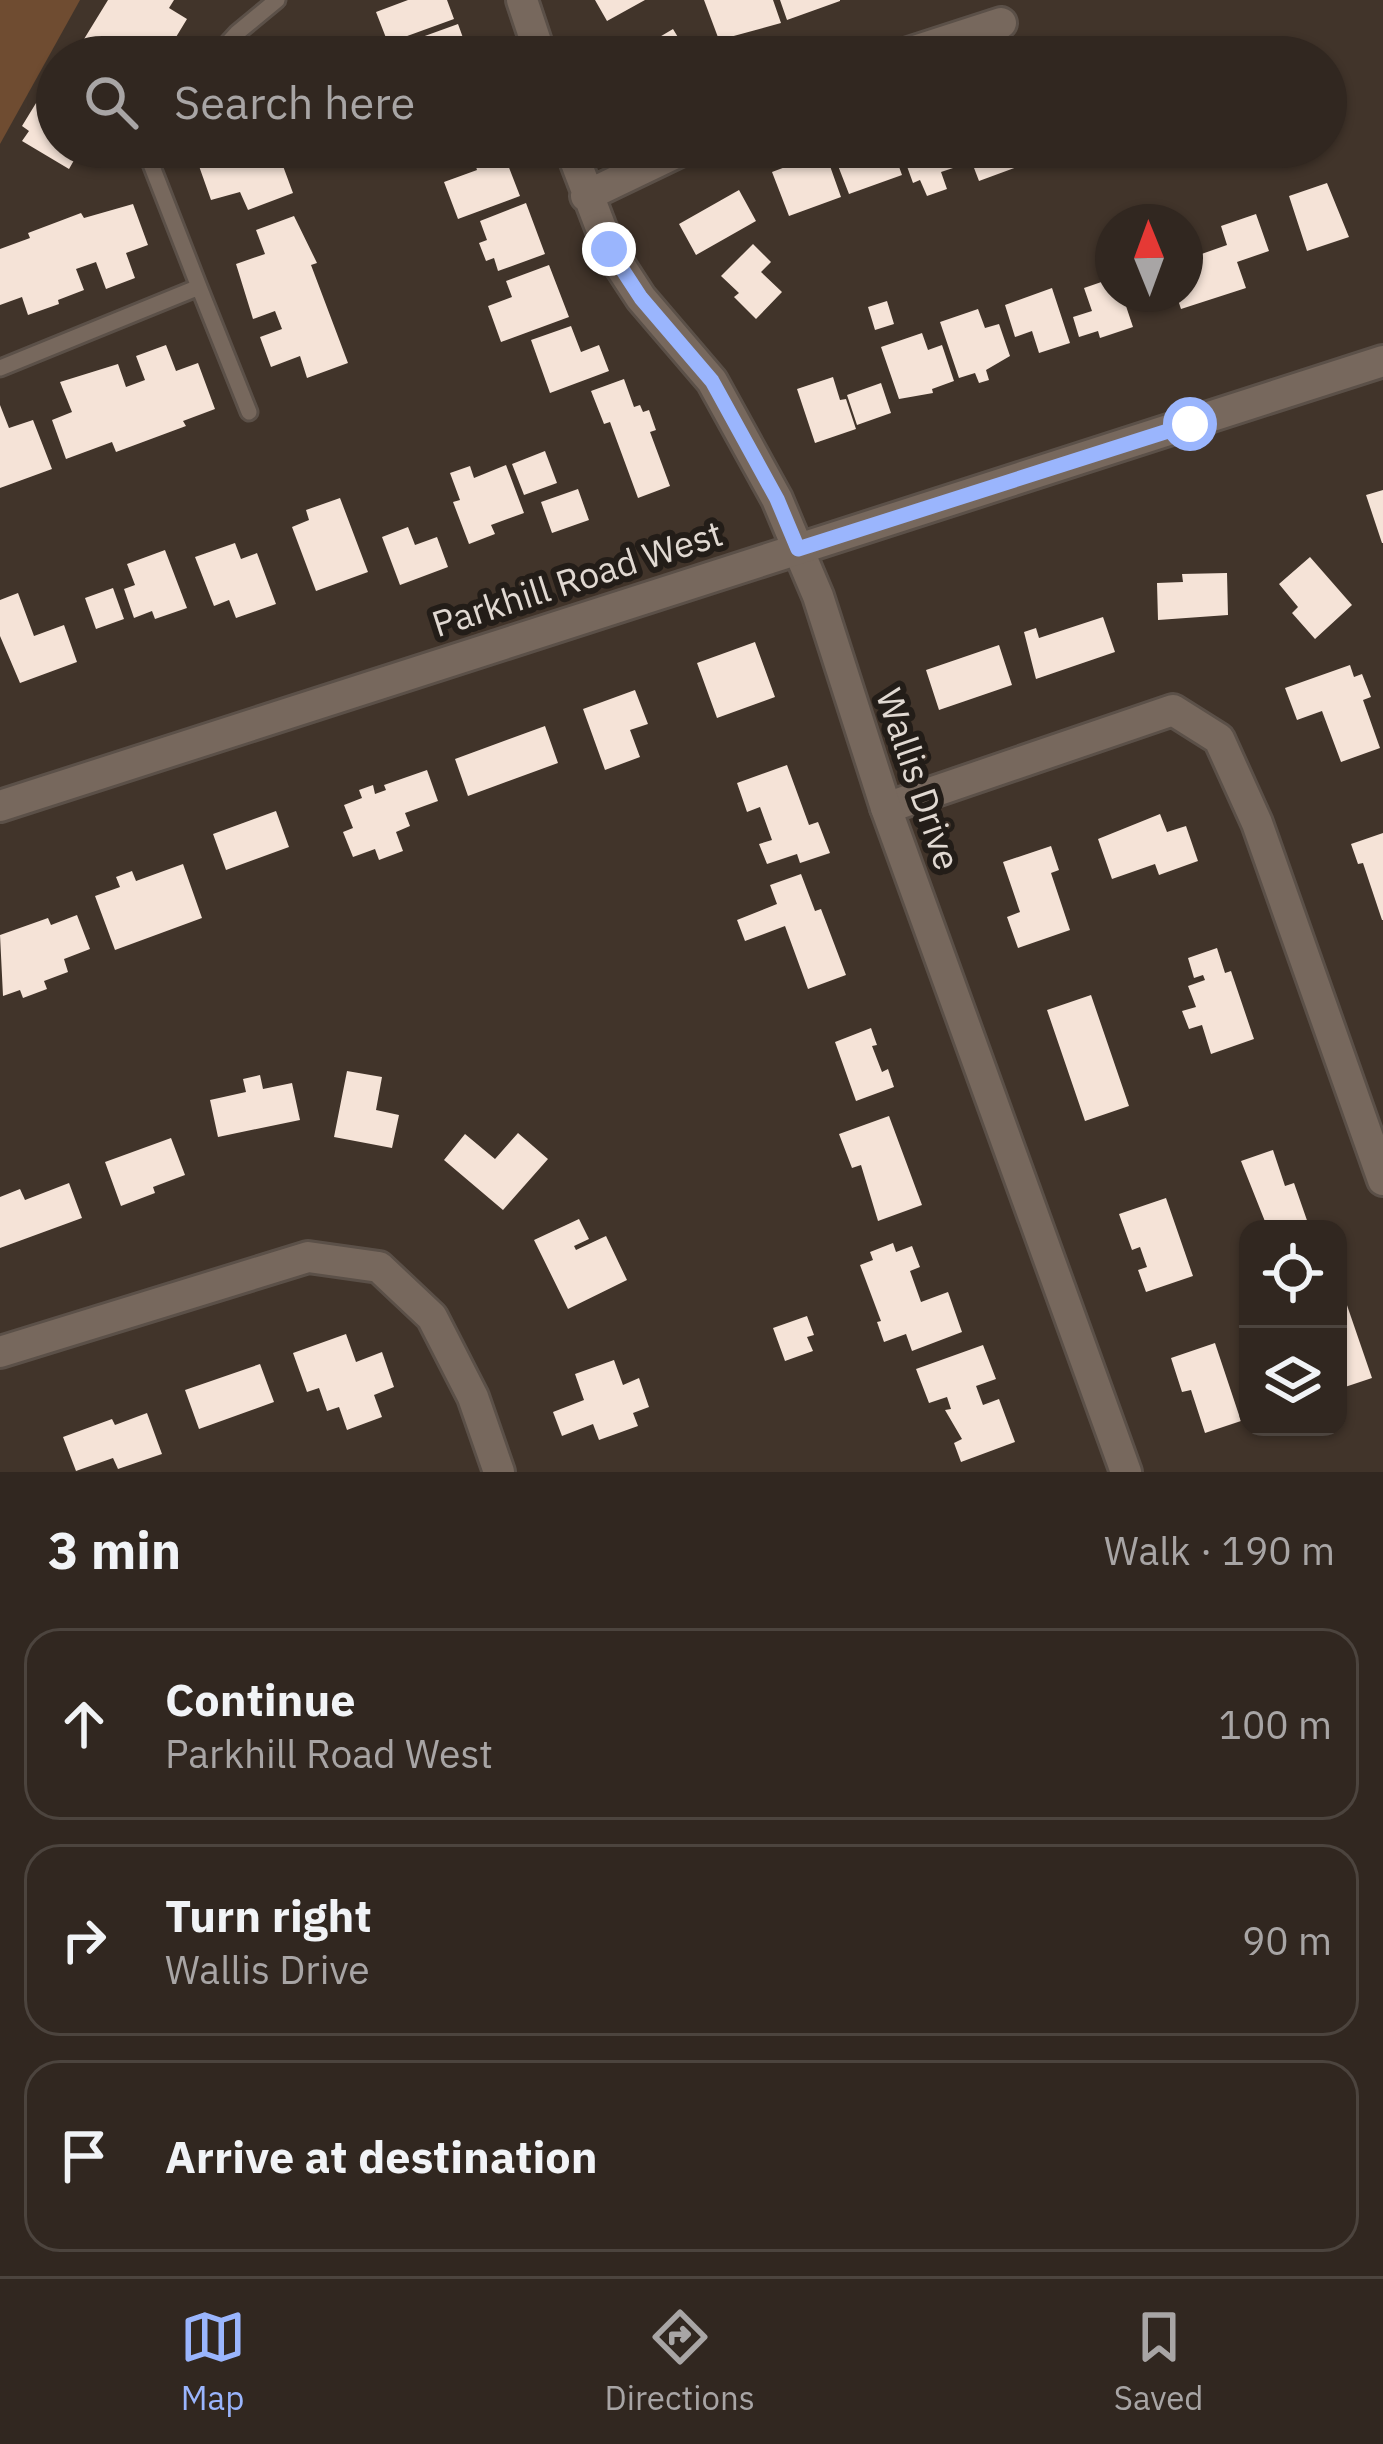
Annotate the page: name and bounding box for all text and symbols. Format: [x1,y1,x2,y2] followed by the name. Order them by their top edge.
[36,36,1347,168] search box
[78,69,144,135] icon: search
[174,73,415,131] text: Search here
[1095,204,1203,312] north arrow
[582,222,636,276] route end
[1163,397,1217,451] route start
[426,509,728,647] street label: Parkhill Road West
[866,682,972,876] street label: Wallis Drive
[1239,1220,1347,1436] map controls
[1239,1220,1347,1328] button: locate
[1239,1328,1347,1436] button: layers
[48,1517,181,1583] text: 3 min
[1104,1525,1335,1576] text: Walk · 190 m
[165,1670,356,1728] text: Continue
[51,1691,117,1757] icon: ahead
[1219,1699,1332,1750] text: 100 m
[165,1728,493,1779] text: Parkhill Road West
[165,1886,372,1944] text: Turn right
[51,1907,117,1973] icon: right
[1242,1915,1332,1966] text: 90 m
[165,1944,370,1995] text: Wallis Drive
[51,2123,117,2189] icon: arrive
[165,2127,598,2185] text: Arrive at destination
[180,2304,246,2419] tab: Map
[605,2304,755,2419] tab: Directions
[1114,2304,1203,2419] tab: Saved

